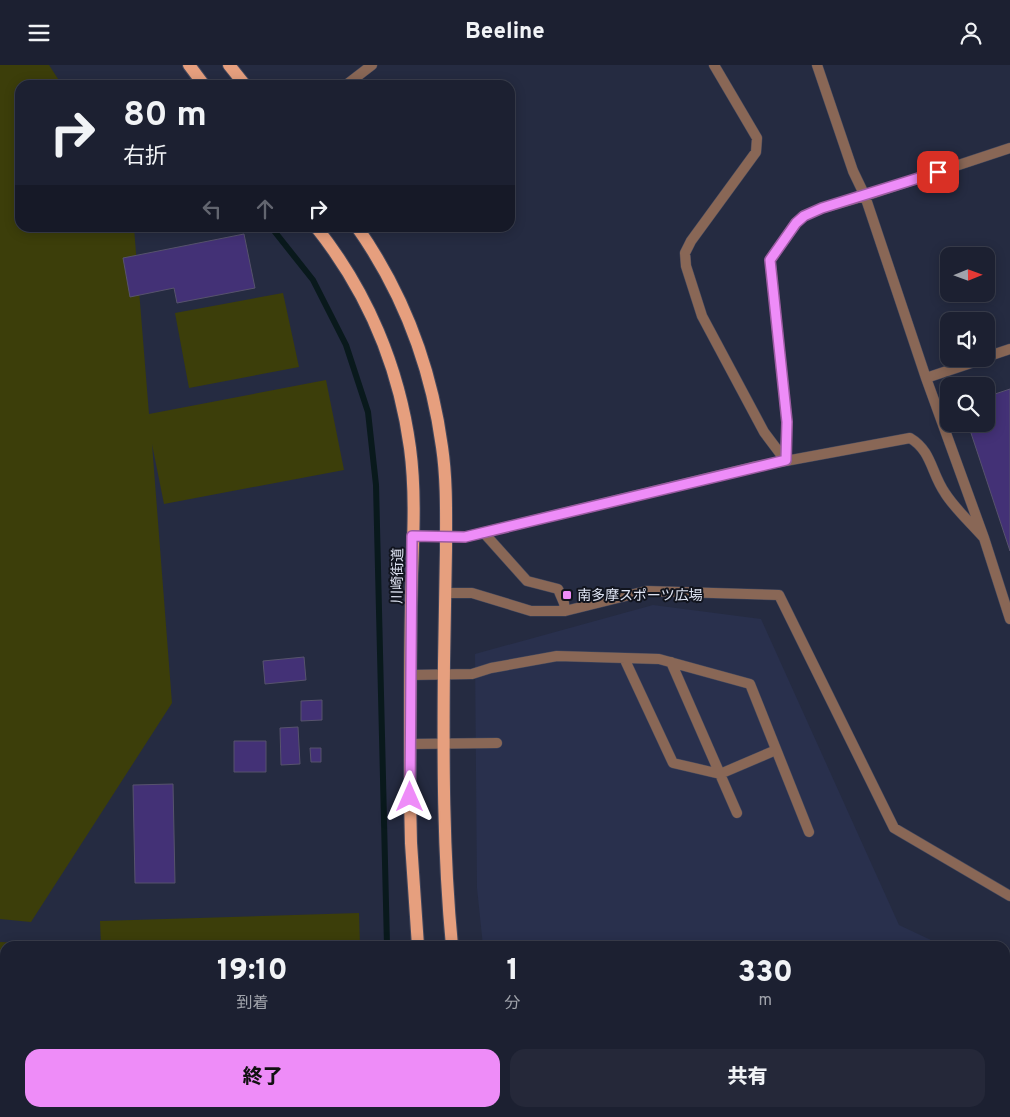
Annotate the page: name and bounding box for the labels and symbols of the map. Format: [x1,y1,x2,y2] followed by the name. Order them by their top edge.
[917,151,959,193] pin
[940,247,995,303] north arrow
[390,548,407,604] street label: 川崎街道
[577,588,703,605] place label: 南多摩スポーツ広場
[561,589,573,601] marker: 南多摩スポーツ広場
[383,770,435,822] position arrow

